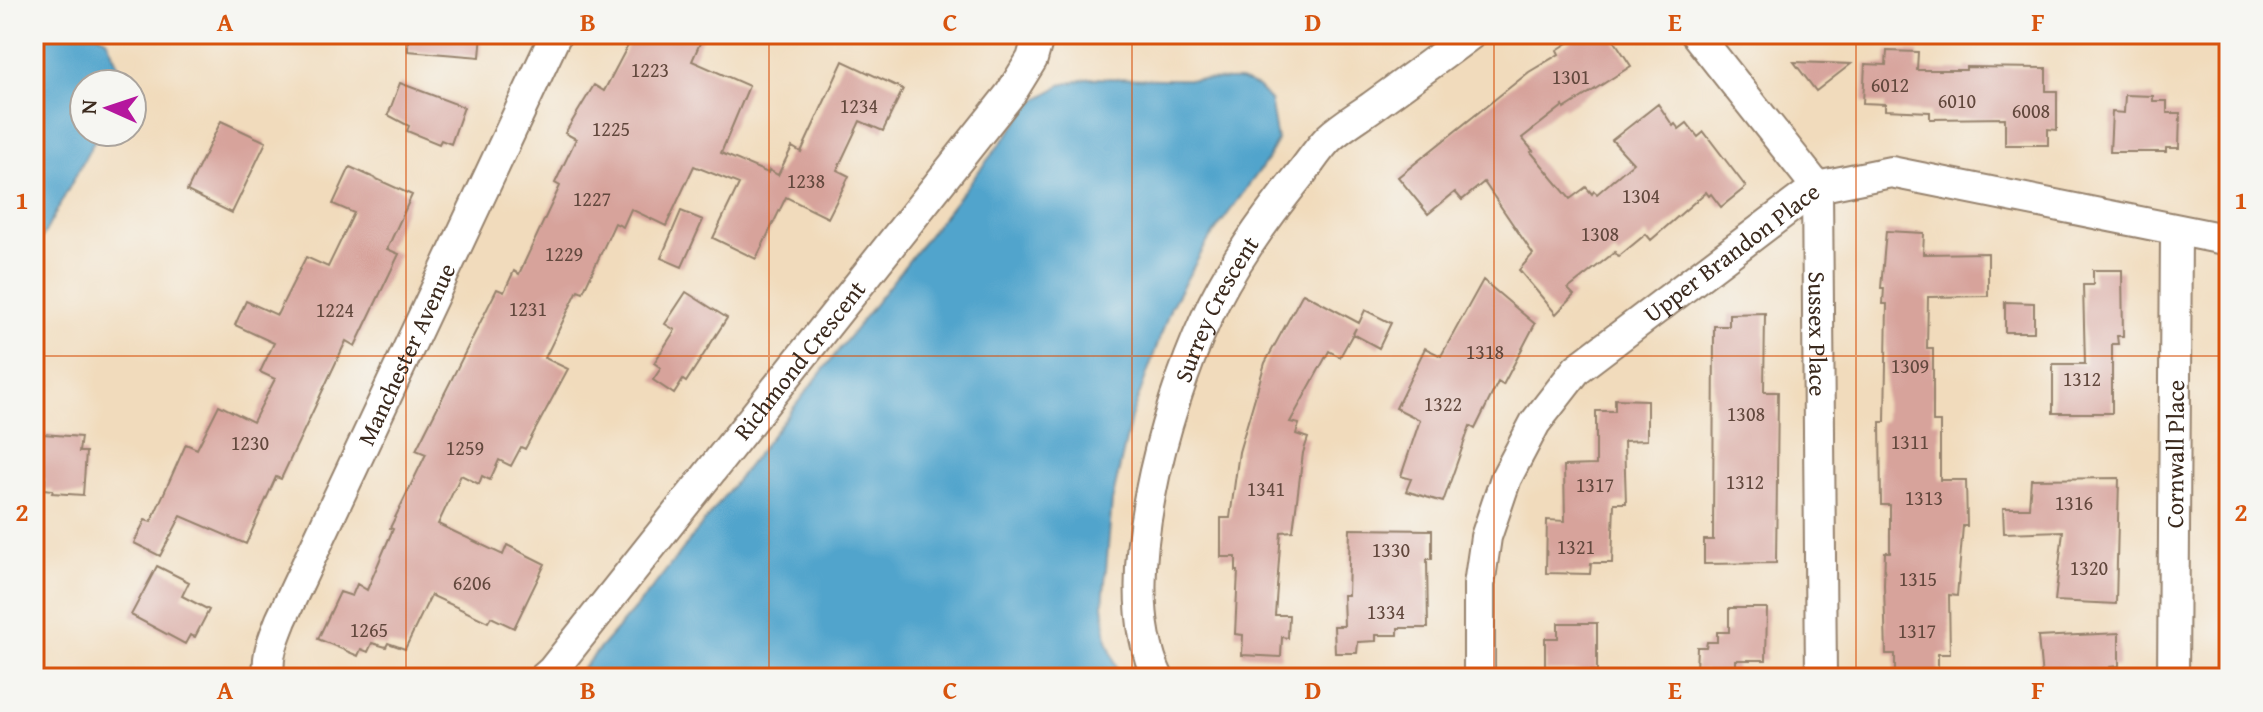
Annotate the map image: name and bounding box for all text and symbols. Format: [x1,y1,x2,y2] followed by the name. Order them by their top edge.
[217,2,234,41] text: A
[580,2,596,41] text: B
[943,2,957,41] text: C
[1305,2,1321,41] text: D
[1668,2,1682,41] text: E
[2031,2,2045,41] text: F
[631,55,669,84] house number: 1223
[1552,62,1590,91] house number: 1301
[68,68,148,148] north arrow
[1871,70,1909,99] house number: 6012
[1938,86,1976,115] house number: 6010
[840,91,878,120] house number: 1234
[2012,96,2050,125] house number: 6008
[72,98,104,115] text: N
[592,114,630,143] house number: 1225
[787,166,825,195] house number: 1238
[1636,174,1827,330] street label: Upper Brandon Place
[15,180,29,219] text: 1
[2234,180,2248,219] text: 1
[1622,181,1660,210] house number: 1304
[573,184,611,213] house number: 1227
[1581,219,1619,248] house number: 1308
[1165,228,1267,387] street label: Surrey Crescent
[545,239,583,268] house number: 1229
[348,257,464,451] street label: Manchester Avenue
[1800,271,1836,397] street label: Sussex Place
[725,272,874,447] street label: Richmond Crescent
[509,294,547,323] house number: 1231
[316,295,354,324] house number: 1224
[1466,337,1504,366] house number: 1318
[1891,351,1929,380] house number: 1309
[2063,364,2101,393] house number: 1312
[2157,380,2193,528] street label: Cornwall Place
[1424,389,1462,418] house number: 1322
[1727,399,1765,428] house number: 1308
[1891,427,1929,456] house number: 1311
[231,428,269,457] house number: 1230
[446,433,484,462] house number: 1259
[1726,467,1764,496] house number: 1312
[1576,470,1614,499] house number: 1317
[1247,474,1285,503] house number: 1341
[1905,483,1943,512] house number: 1313
[2055,488,2093,517] house number: 1316
[15,492,29,531] text: 2
[2234,492,2248,531] text: 2
[1557,532,1595,561] house number: 1321
[1372,535,1410,564] house number: 1330
[2070,553,2108,582] house number: 1320
[1899,564,1937,593] house number: 1315
[453,568,491,597] house number: 6206
[1367,597,1405,626] house number: 1334
[350,615,388,644] house number: 1265
[1898,616,1936,645] house number: 1317
[217,670,234,709] text: A
[580,670,596,709] text: B
[943,670,957,709] text: C
[1305,670,1321,709] text: D
[1668,670,1682,709] text: E
[2031,670,2045,709] text: F

